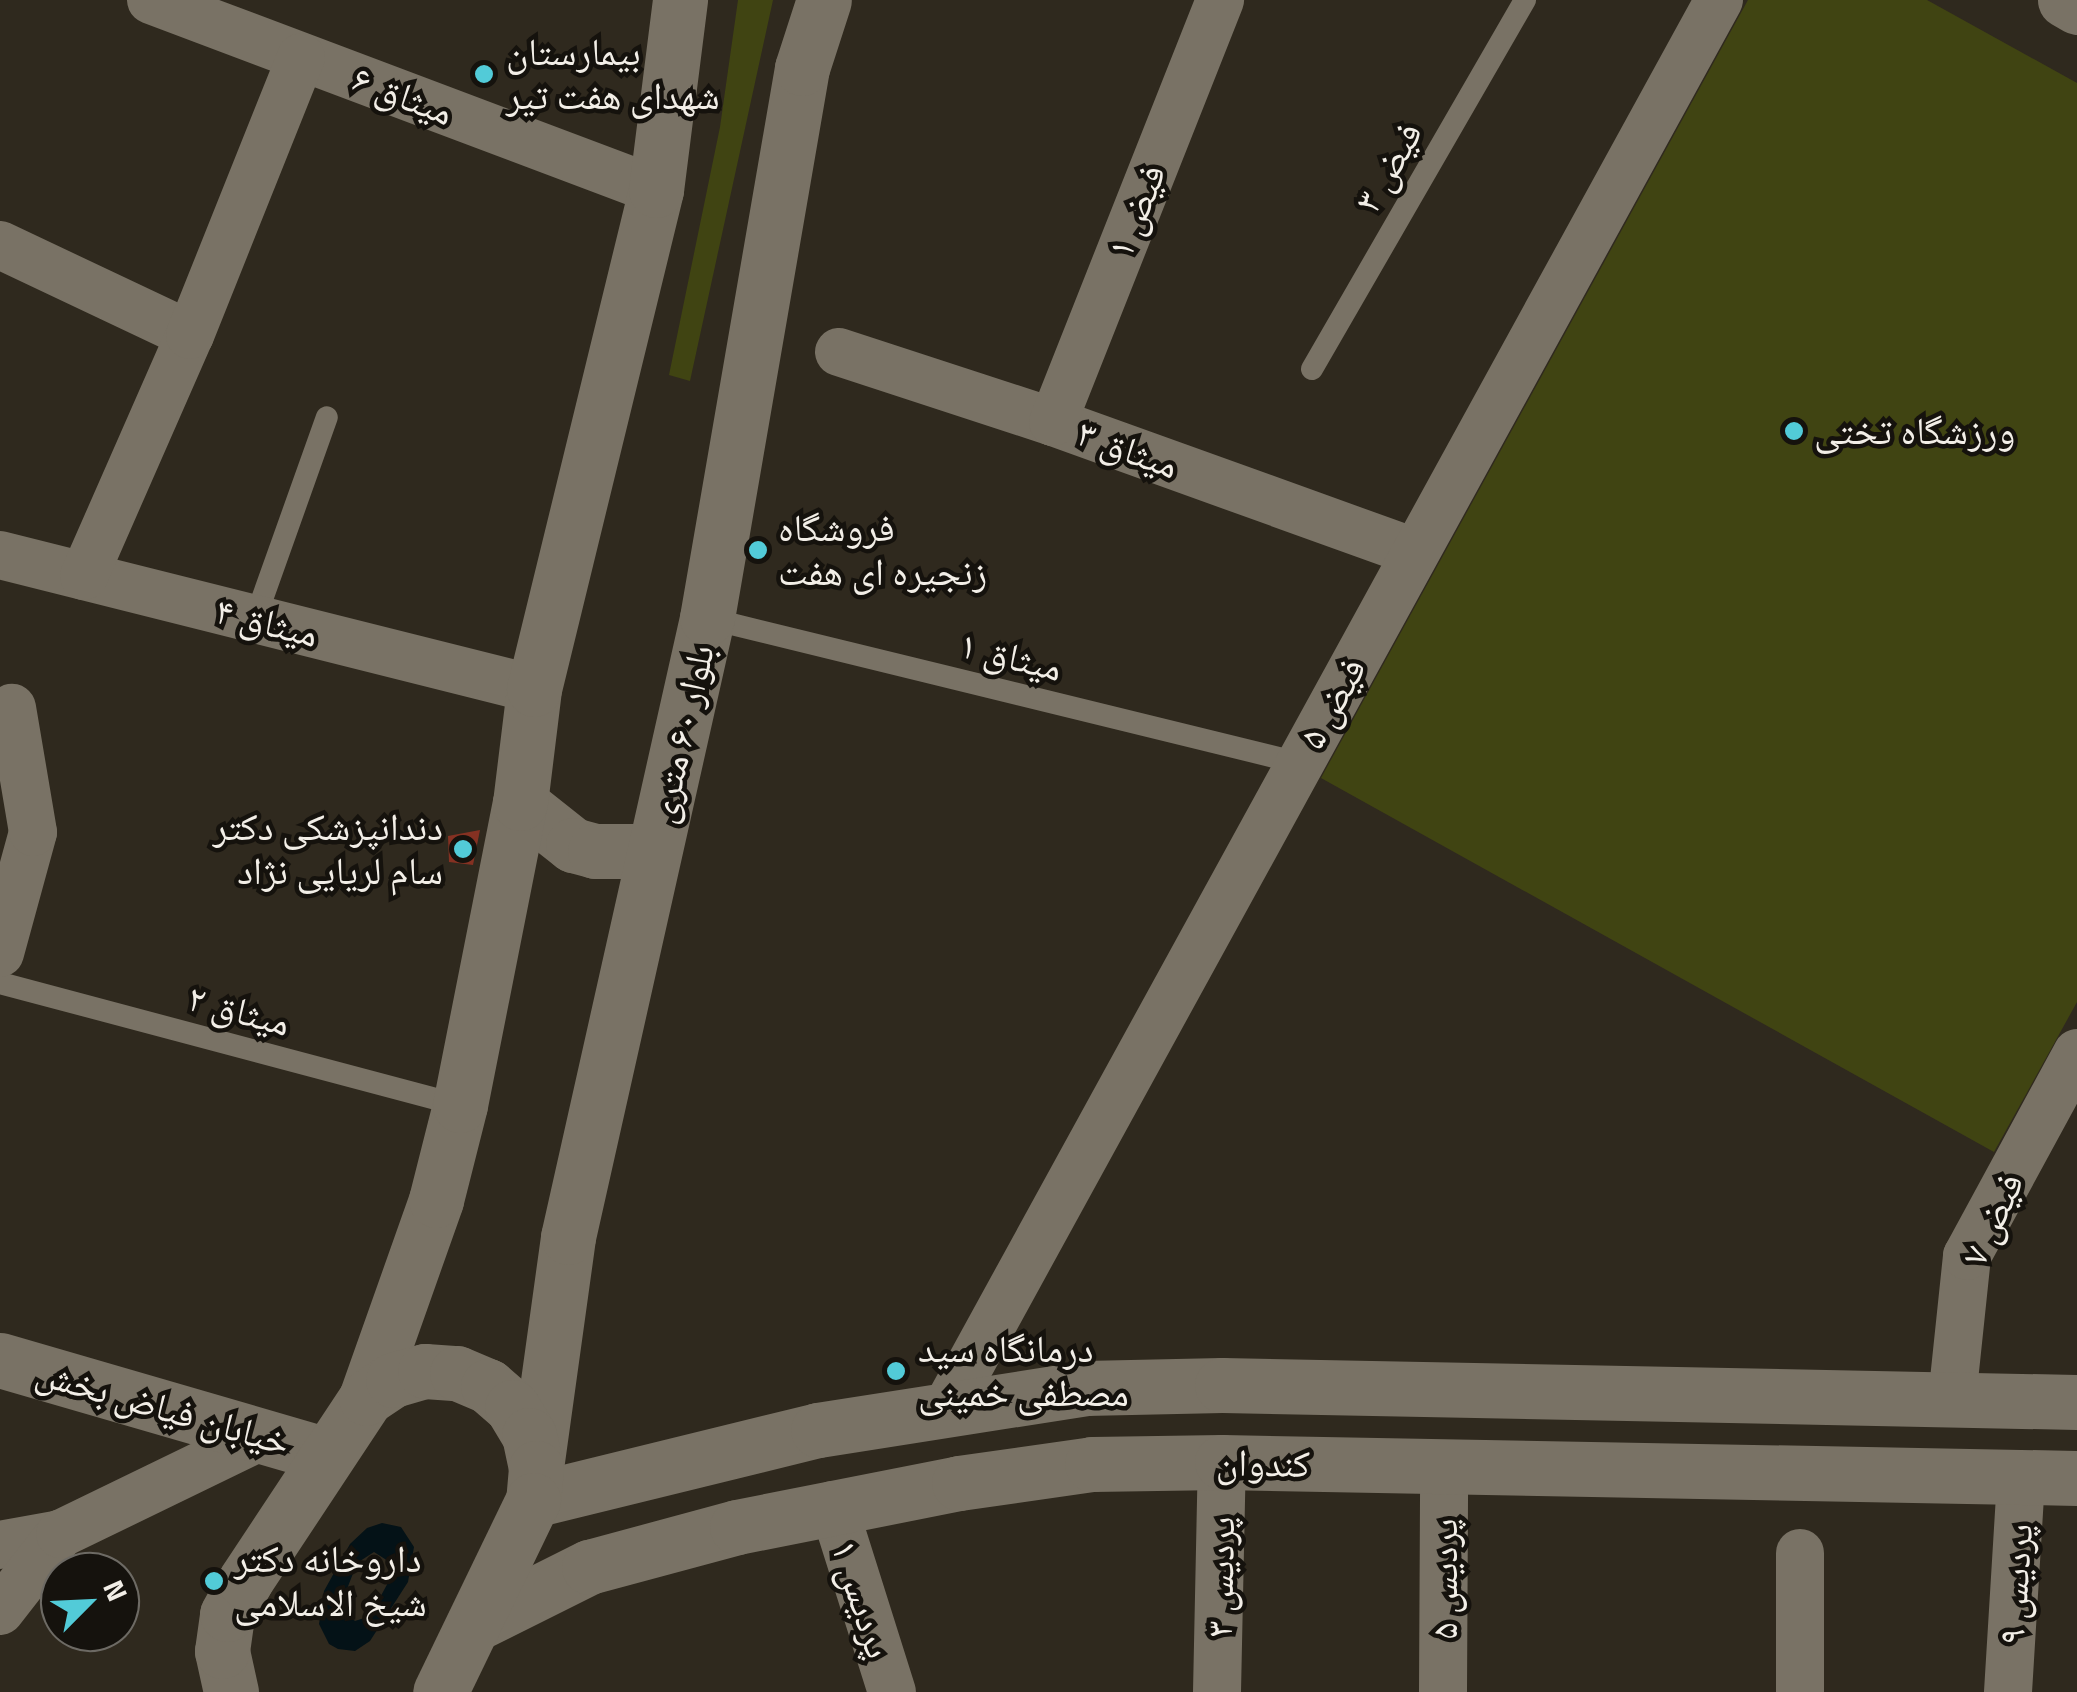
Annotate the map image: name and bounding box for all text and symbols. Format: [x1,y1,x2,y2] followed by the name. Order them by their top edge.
[506,29,720,118] place label: بیمارستان شهدای هفت تیر
[346,55,460,135] street label: میثاق ۶
[471,61,497,87] marker: بیمارستان شهدای هفت تیر
[1344,114,1432,220] street label: فیض ۳
[1097,158,1175,264] street label: فیض ۱
[1814,408,2015,454] place label: ورزشگاه تختی
[1071,410,1185,488] street label: میثاق ۳
[1783,420,1805,442] marker: ورزشگاه تختی
[778,505,987,594] place label: فروشگاه زنجیره ای هفت
[747,539,769,561] marker: فروشگاه زنجیره ای هفت
[211,587,323,657] street label: میثاق ۴
[955,621,1067,691] street label: میثاق ۱
[638,640,724,828] street label: بلوار ۶۰ متری
[1289,650,1375,756] street label: فیض ۵
[213,804,443,894] place label: دندانپزشکی دکتر سام لریایی نژاد
[452,838,474,860] marker: دندانپزشکی دکتر سام لریایی نژاد
[183,974,295,1046] street label: میثاق ۲
[1951,1165,2033,1273] street label: فیض ۷
[918,1326,1129,1416] place label: درمانگاه سید مصطفی خمینی
[31,1349,295,1465] street label: خیابان فیاض بخش
[883,1358,909,1384] marker: درمانگاه سید مصطفی خمینی
[1216,1439,1310,1487] street label: کندوان
[1196,1516,1244,1638] street label: پردیس ۳
[1421,1518,1467,1640] street label: پردیس ۵
[1988,1522,2042,1646] street label: پردیس ۹
[822,1534,902,1664] street label: پردیس ۱
[234,1536,427,1626] place label: داروخانه دکتر شیخ الاسلامی
[40,1552,140,1652] north arrow
[203,1570,225,1592] marker: داروخانه دکتر شیخ الاسلامی
[92,1573,140,1608] text: N

